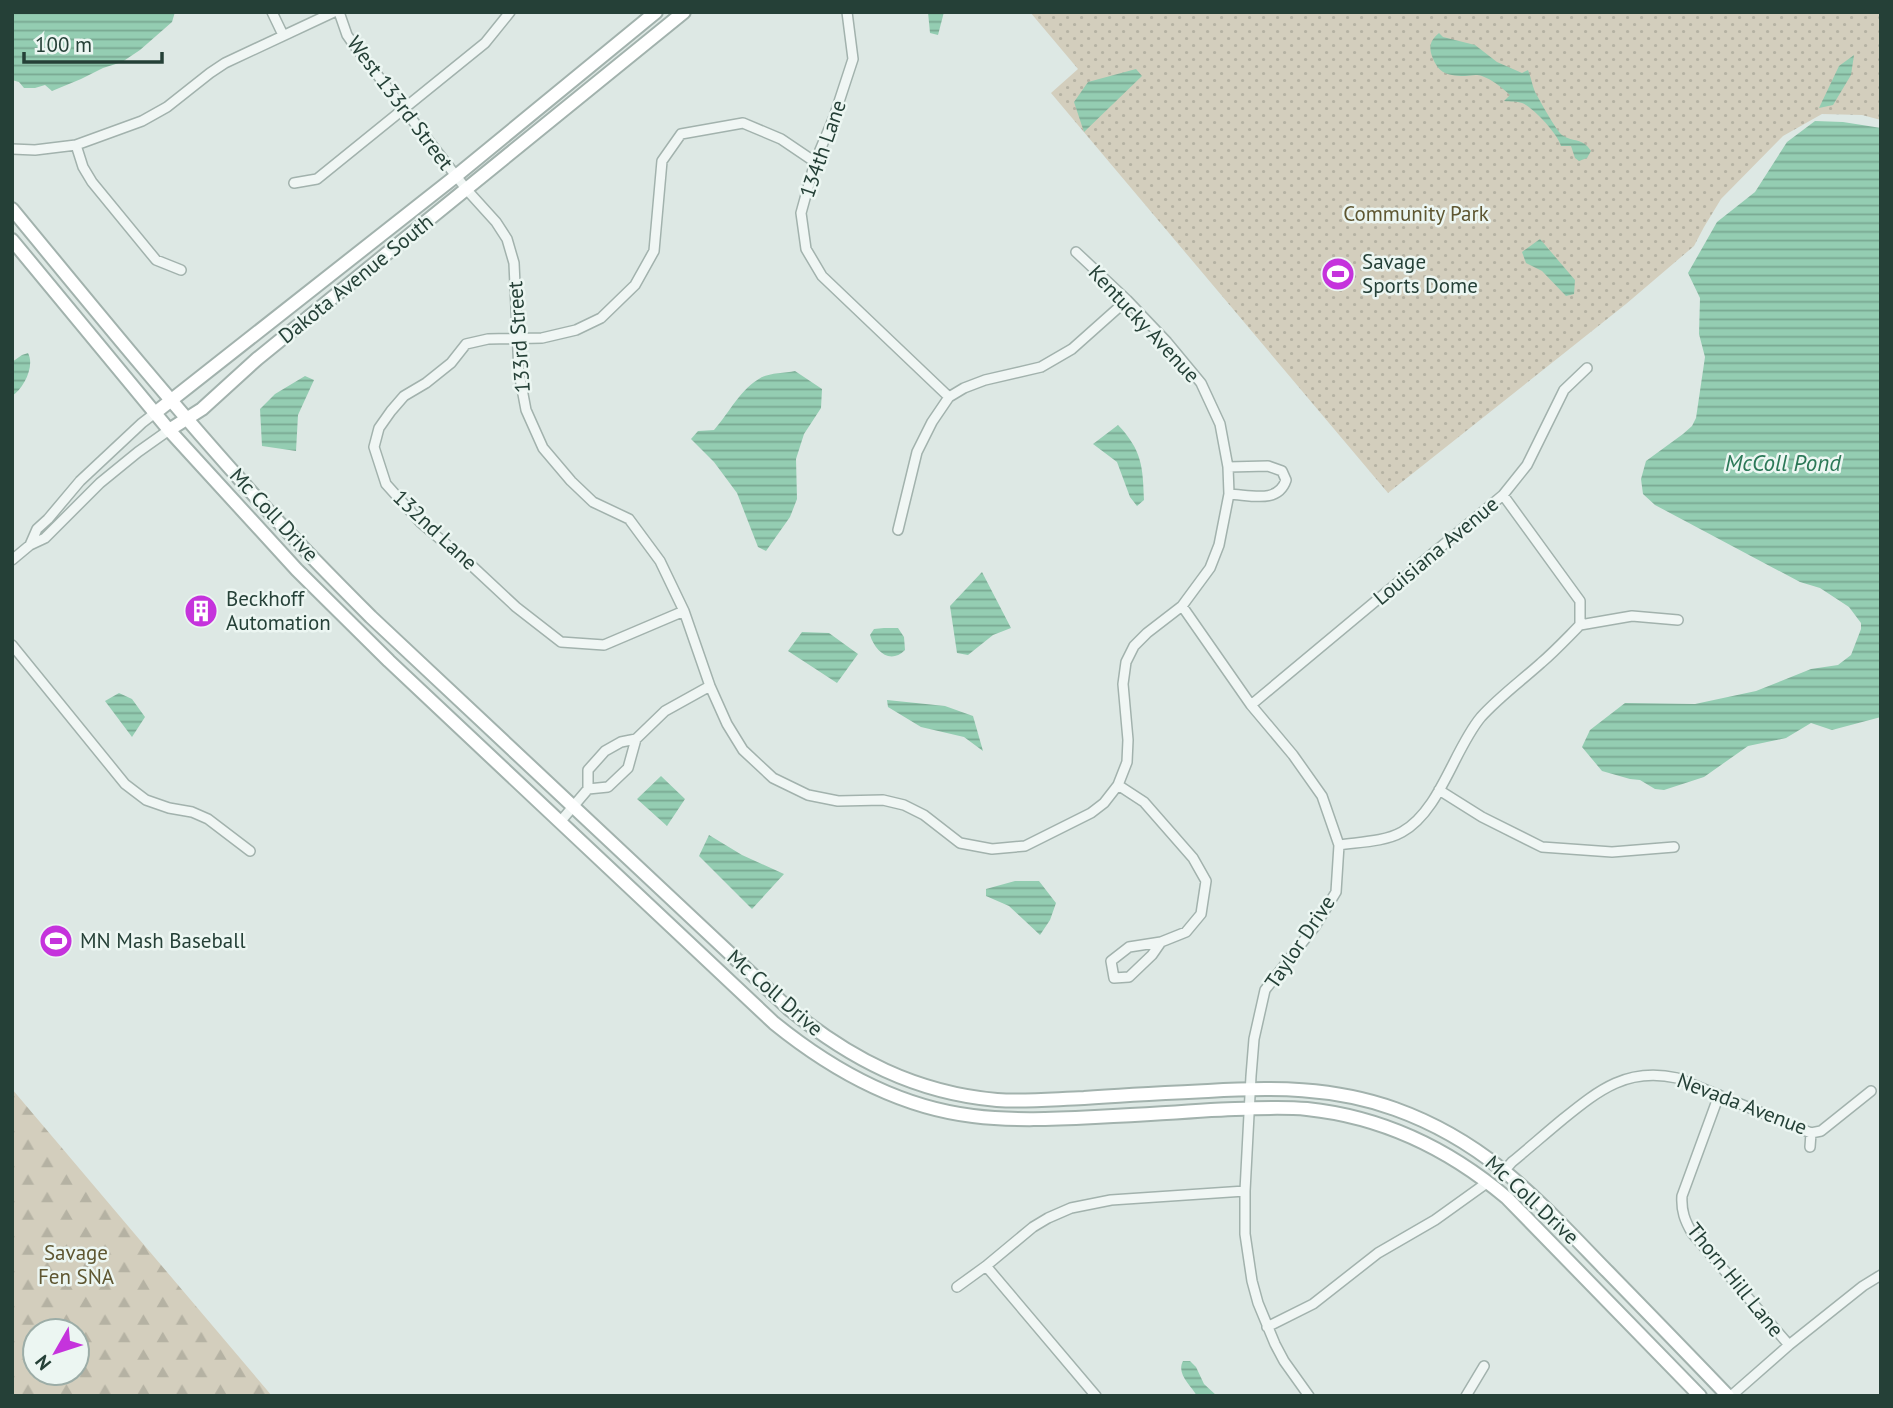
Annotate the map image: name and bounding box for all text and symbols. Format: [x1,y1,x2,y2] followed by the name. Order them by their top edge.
[24,21,163,65] scale bar
[341,30,460,175] street label: West 133rd Street
[35,31,92,58] text: 100 m
[793,96,852,201] street label: 134th Lane
[1343,200,1489,227] park label: Community Park
[273,208,438,349] street label: Dakota Avenue South
[1362,248,1478,299] place label: Savage Sports Dome
[1319,255,1357,293] sports icon: Savage Sports Dome
[1083,259,1206,388] street label: Kentucky Avenue
[501,280,536,394] street label: 133rd Street
[1725,448,1842,477] water label: McColl Pond
[224,462,325,567] street label: Mc Coll Drive
[387,484,483,576] street label: 132nd Lane
[1368,490,1504,611] street label: Louisiana Avenue
[226,585,331,636] place label: Beckhoff Automation
[182,592,220,630] building icon: Beckhoff Automation
[1259,890,1341,994] street label: Taylor Drive
[37,922,75,960] sports icon: MN Mash Baseball
[80,927,246,954] place label: MN Mash Baseball
[722,944,829,1042] street label: Mc Coll Drive
[1673,1066,1811,1141] street label: Nevada Avenue
[1480,1149,1585,1250] street label: Mc Coll Drive
[1681,1217,1790,1342] street label: Thorn Hill Lane
[38,1239,115,1290] park label: Savage Fen SNA
[21,1317,91,1387] north arrow
[30,1350,56,1375] text: N

